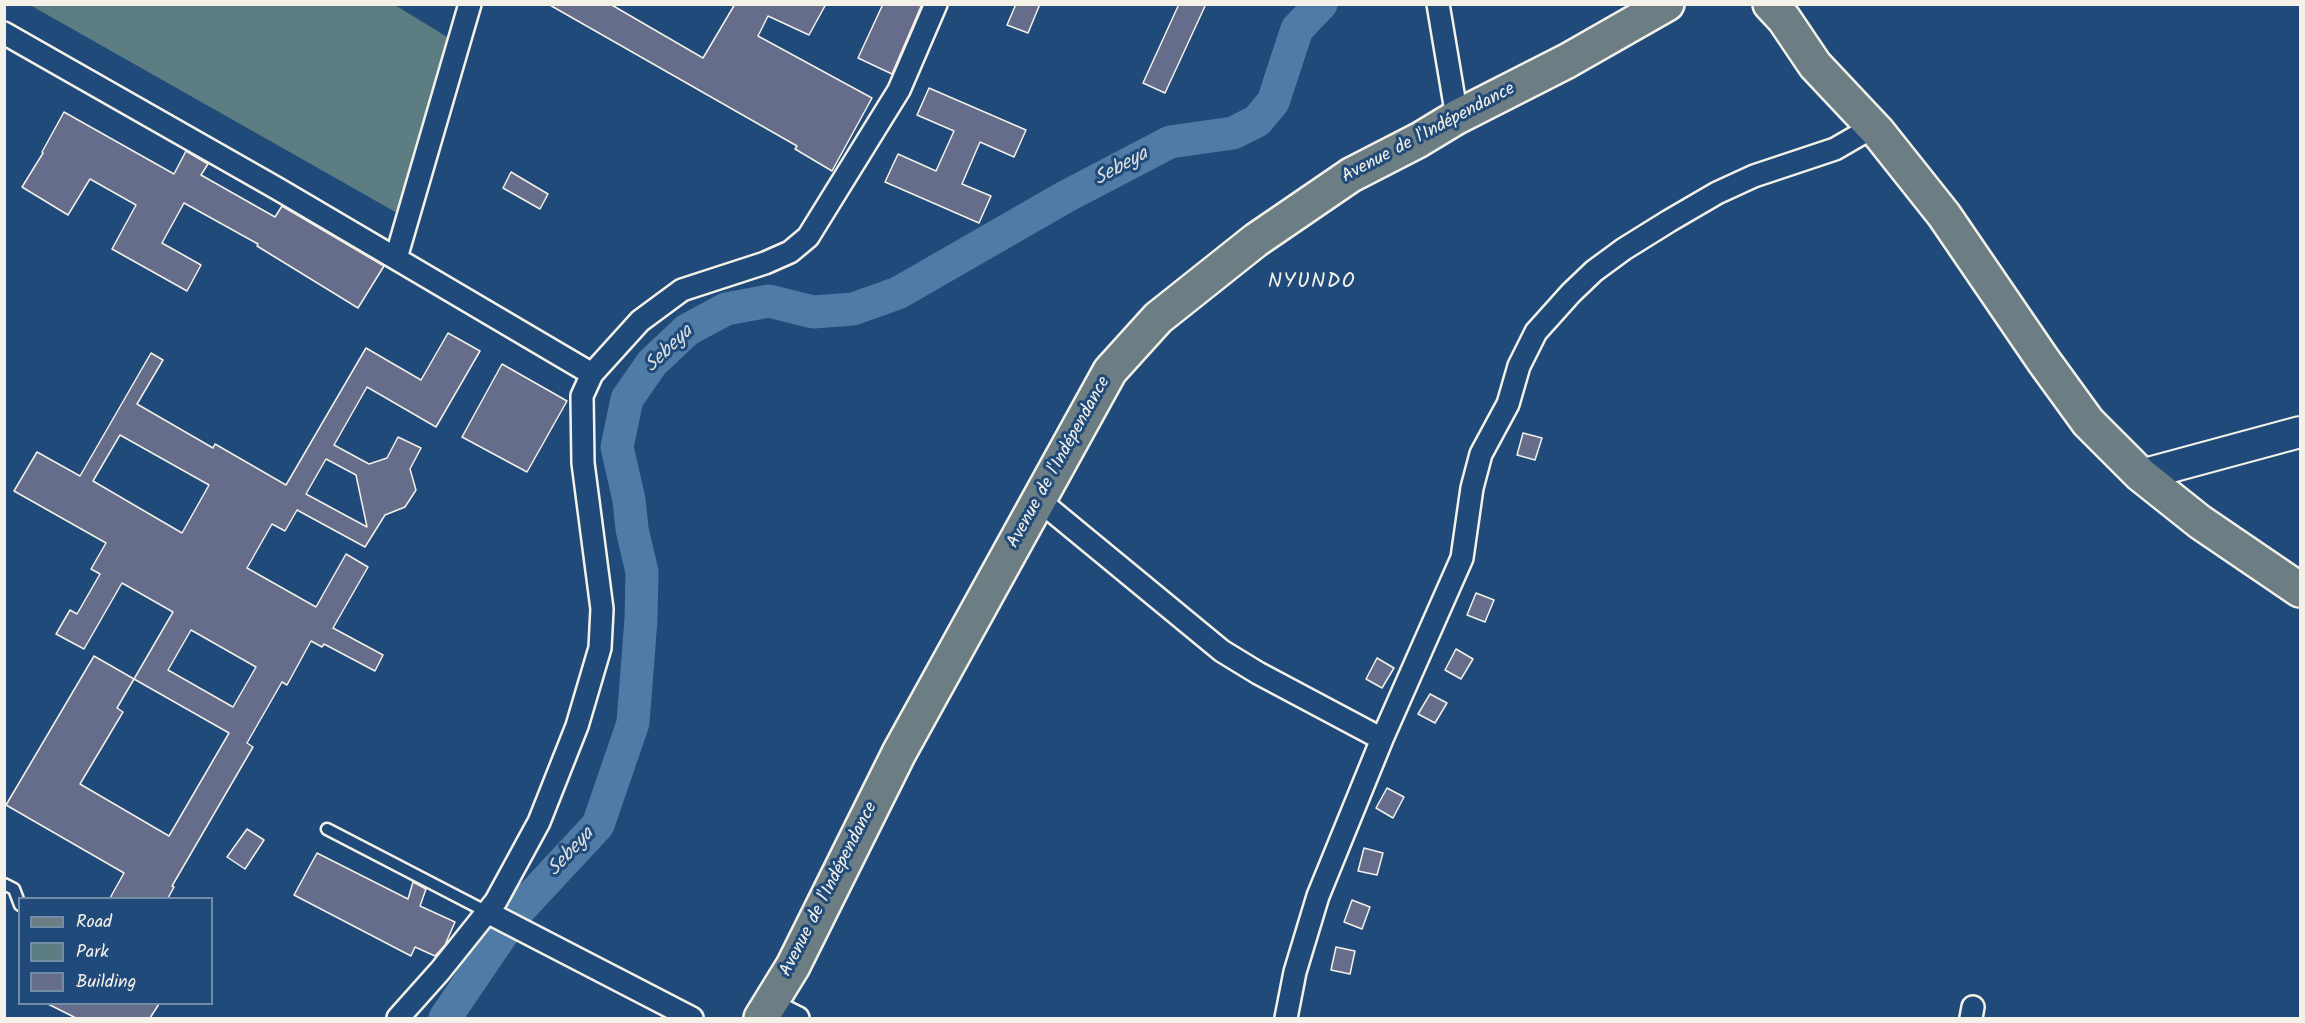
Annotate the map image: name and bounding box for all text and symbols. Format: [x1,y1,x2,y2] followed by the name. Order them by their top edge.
[1339,79,1519,189] street label: Avenue de l'Indépendance
[1091,143,1153,193] water label: Sebeya
[1268,270,1356,296] district label: NYUNDO
[641,321,699,379] water label: Sebeya
[1004,373,1116,553] street label: Avenue de l'Indépendance
[777,799,883,981] street label: Avenue de l'Indépendance
[543,824,601,882] water label: Sebeya
[18,897,213,1005] legend
[76,908,112,937] text: Road
[76,938,109,967] text: Park
[76,968,136,997] text: Building

